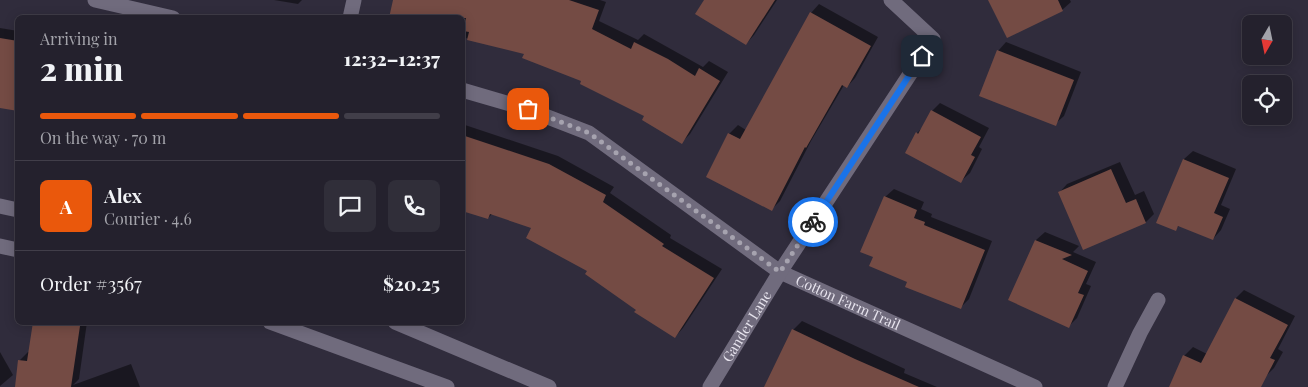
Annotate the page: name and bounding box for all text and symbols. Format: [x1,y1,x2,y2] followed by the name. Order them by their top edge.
[1242,15,1292,65] north arrow
[1242,15,1292,125] map controls
[40,28,118,49] text: Arriving in
[901,35,943,77] pin
[908,42,936,70] icon: home
[344,45,440,71] text: 12:32–12:37
[40,46,123,89] text: 2 min
[1242,75,1292,125] button: locate
[507,88,549,130] pin
[514,95,542,123] icon: bag
[40,127,166,148] text: On the way · 70 m
[324,180,376,232] button: chat
[388,180,440,232] button: phone
[104,182,142,208] text: Alex
[60,193,72,219] text: A
[788,197,838,247] courier
[104,208,192,229] text: Courier · 4.6
[799,208,827,236] icon: bike
[40,270,142,296] text: Order #3567
[383,270,440,296] text: $20.25
[793,270,904,334] street label: Cotton Farm Trail
[717,287,776,365] street label: Gander Lane

